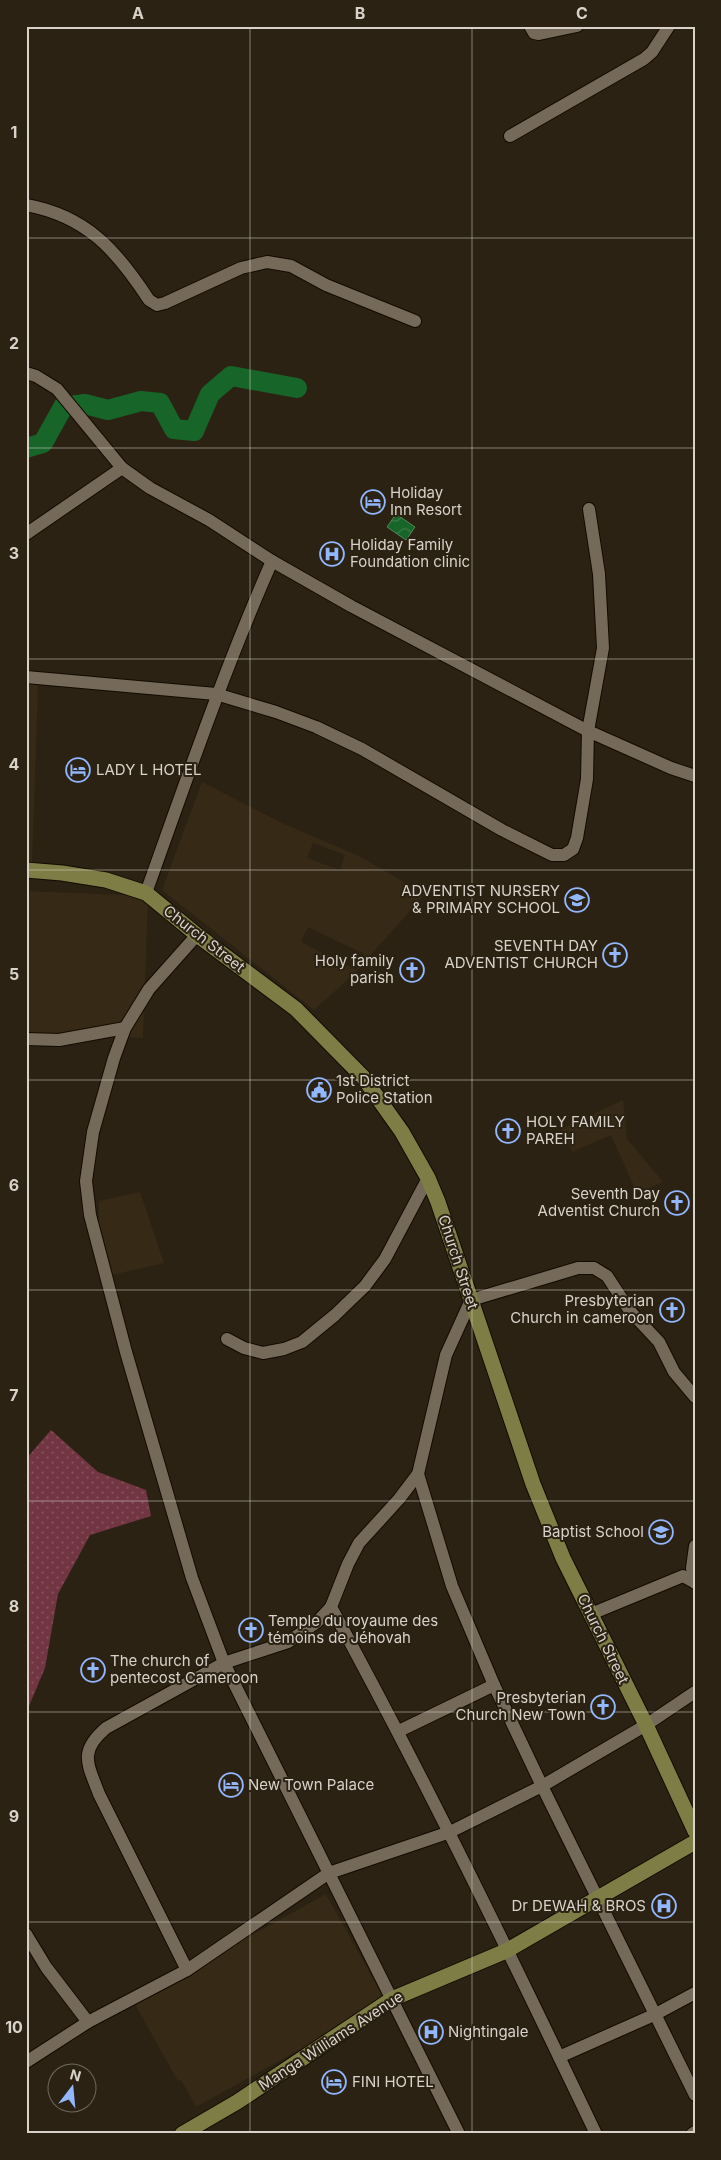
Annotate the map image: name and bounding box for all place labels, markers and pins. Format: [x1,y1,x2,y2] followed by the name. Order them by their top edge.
[390,483,462,519] place label: Holiday Inn Resort
[360,489,386,515] hotel icon: Holiday Inn Resort
[350,535,470,571] place label: Holiday Family Foundation clinic
[319,541,345,567] hospital icon: Holiday Family Foundation clinic
[65,757,91,783] hotel icon: LADY L HOTEL
[96,760,202,779] place label: LADY L HOTEL
[401,881,560,917] place label: ADVENTIST NURSERY & PRIMARY SCHOOL
[564,887,590,913] school or university icon: ADVENTIST NURSERY & PRIMARY SCHOOL
[444,936,598,972] place label: SEVENTH DAY ADVENTIST CHURCH
[602,942,628,968] church icon: SEVENTH DAY ADVENTIST CHURCH
[315,951,395,987] place label: Holy family parish
[399,957,425,983] church icon: Holy family parish
[336,1071,433,1107] place label: 1st District Police Station
[306,1077,332,1103] public building icon: 1st District Police Station
[526,1112,625,1148] place label: HOLY FAMILY PAREH
[495,1118,521,1144] church icon: HOLY FAMILY PAREH
[538,1184,661,1220] place label: Seventh Day Adventist Church
[664,1190,690,1216] church icon: Seventh Day Adventist Church
[510,1291,654,1327] place label: Presbyterian Church in cameroon
[659,1297,685,1323] church icon: Presbyterian Church in cameroon
[648,1519,674,1545] school or university icon: Baptist School
[542,1522,644,1541] place label: Baptist School
[268,1611,438,1647] place label: Temple du royaume des témoins de Jéhovah
[238,1617,264,1643] church icon: Temple du royaume des témoins de Jéhovah
[110,1651,258,1687] place label: The church of pentecost Cameroon
[80,1657,106,1683] church icon: The church of pentecost Cameroon
[456,1688,586,1724] place label: Presbyterian Church New Town
[590,1694,616,1720] church icon: Presbyterian Church New Town
[218,1772,244,1798] hotel icon: New Town Palace
[248,1775,374,1794] place label: New Town Palace
[651,1893,677,1919] hospital icon: Dr DEWAH & BROS
[511,1896,646,1915] place label: Dr DEWAH & BROS
[418,2019,444,2045] hospital icon: Nightingale
[448,2022,528,2041] place label: Nightingale
[321,2069,347,2095] hotel icon: FINI HOTEL
[352,2072,434,2091] place label: FINI HOTEL

